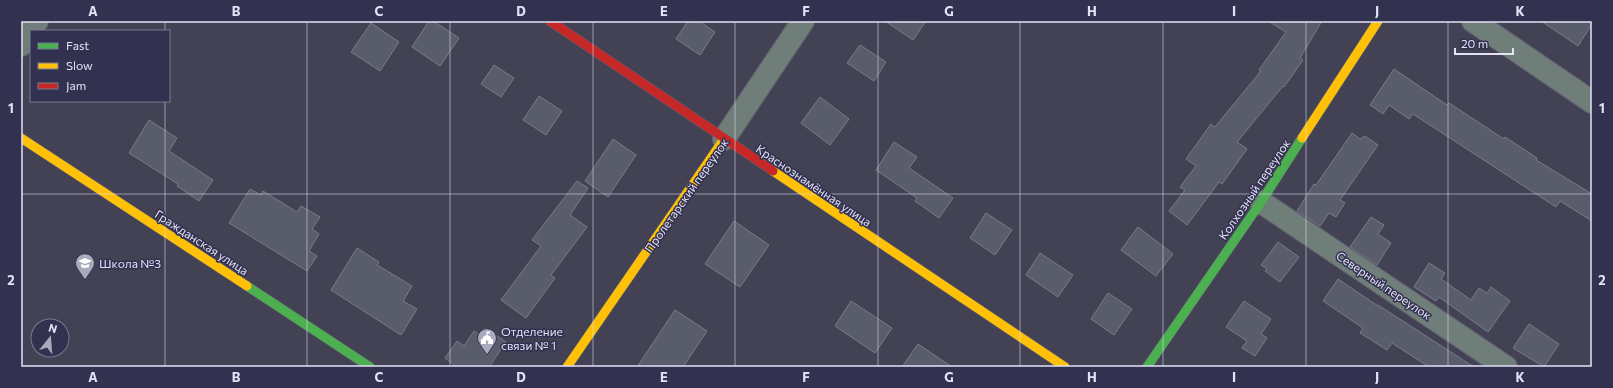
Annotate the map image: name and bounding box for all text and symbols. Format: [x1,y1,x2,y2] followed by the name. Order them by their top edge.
[88,3,98,19] text: A
[232,3,241,19] text: B
[375,3,384,19] text: C
[516,3,526,19] text: D
[660,3,668,19] text: E
[802,3,810,19] text: F
[944,3,954,19] text: G
[1087,3,1097,19] text: H
[1232,3,1236,19] text: I
[1375,3,1379,19] text: J
[1515,3,1525,19] text: K
[30,30,170,102] legend
[1455,30,1513,56] scale bar
[1461,36,1488,50] text: 20 m
[66,38,89,52] text: Fast
[66,58,93,72] text: Slow
[66,78,86,93] text: Jam
[8,100,14,116] text: 1
[1599,100,1605,116] text: 1
[641,135,731,255] street label: Пролетарский переулок
[1215,136,1293,242] street label: Колхозный переулок
[754,141,874,229] street label: Краснознамённая улица
[153,207,251,277] street label: Гражданская улица
[1334,248,1435,322] street label: Северный переулок
[74,252,96,280] school or university icon: Школа №3
[99,256,161,270] place label: Школа №3
[7,272,15,288] text: 2
[1598,272,1606,288] text: 2
[30,318,70,358] north arrow
[47,321,59,335] text: N
[501,324,563,352] place label: Отделение связи № 1
[476,327,498,355] public building icon: Отделение связи № 1
[88,369,98,385] text: A
[232,369,241,385] text: B
[375,369,384,385] text: C
[516,369,526,385] text: D
[660,369,668,385] text: E
[802,369,810,385] text: F
[944,369,954,385] text: G
[1087,369,1097,385] text: H
[1232,369,1236,385] text: I
[1375,369,1379,385] text: J
[1515,369,1525,385] text: K

